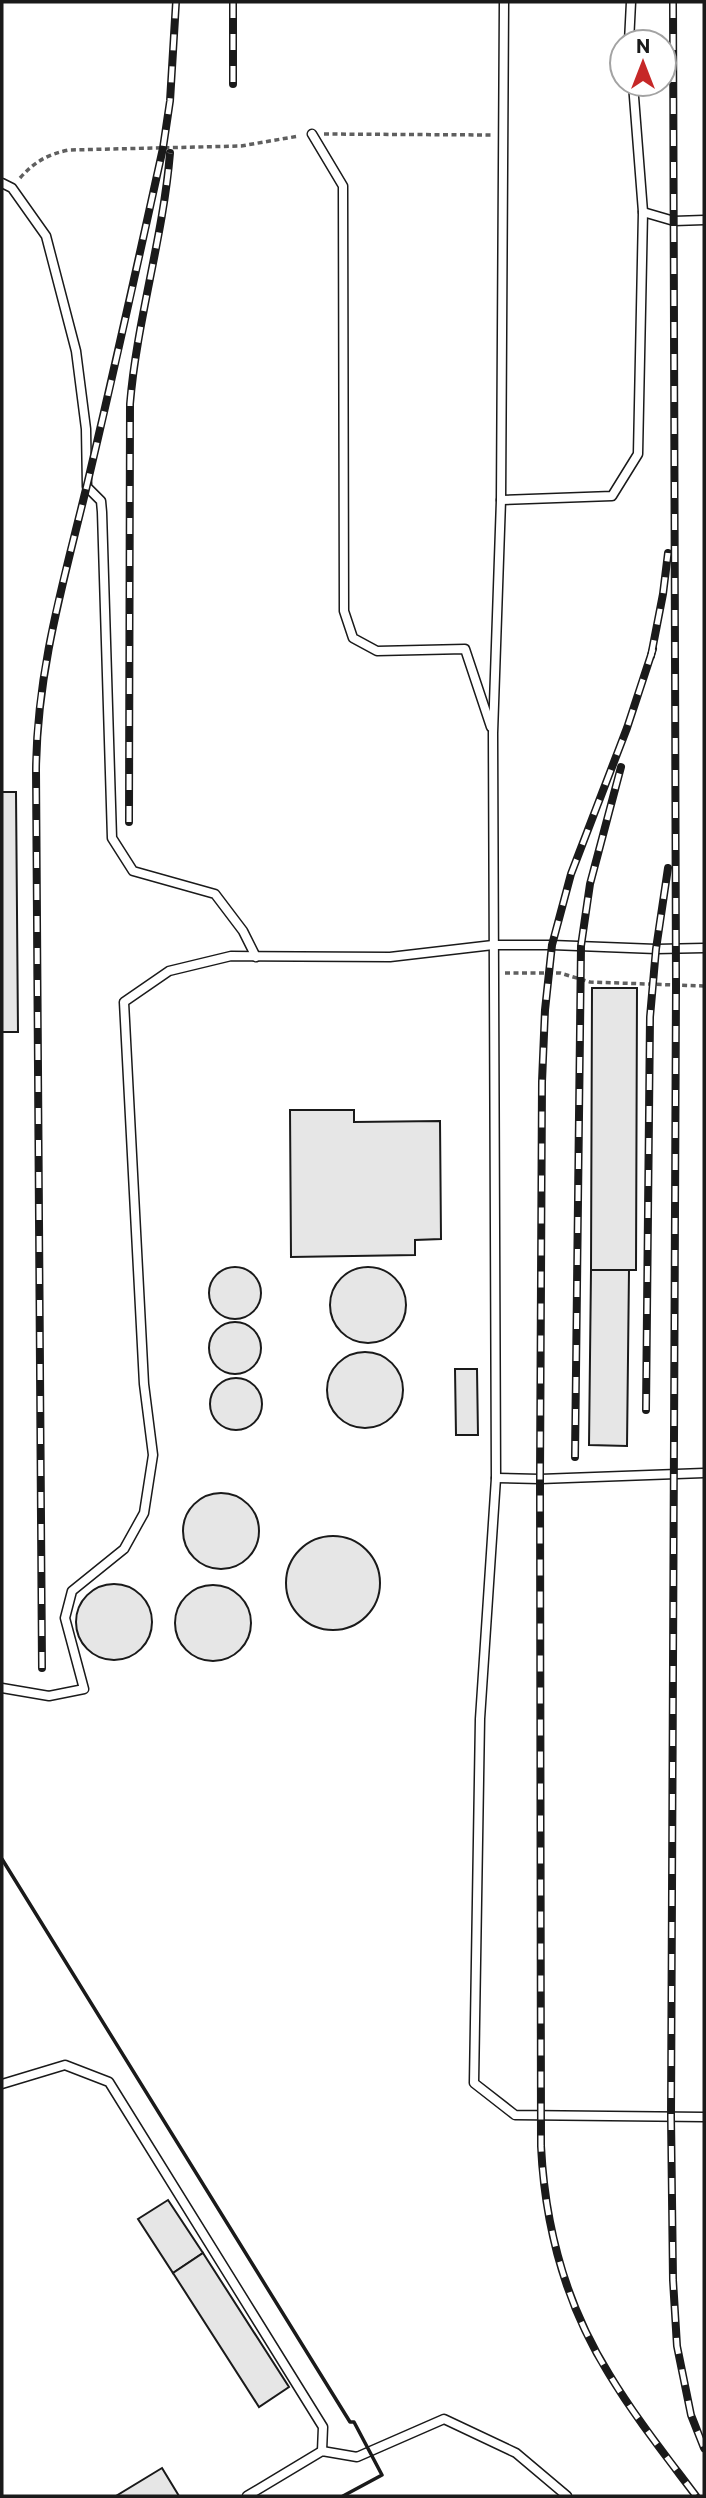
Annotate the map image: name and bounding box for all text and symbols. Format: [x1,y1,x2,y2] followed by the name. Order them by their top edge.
[608,28,678,98] north arrow
[636,34,650,57] text: N

